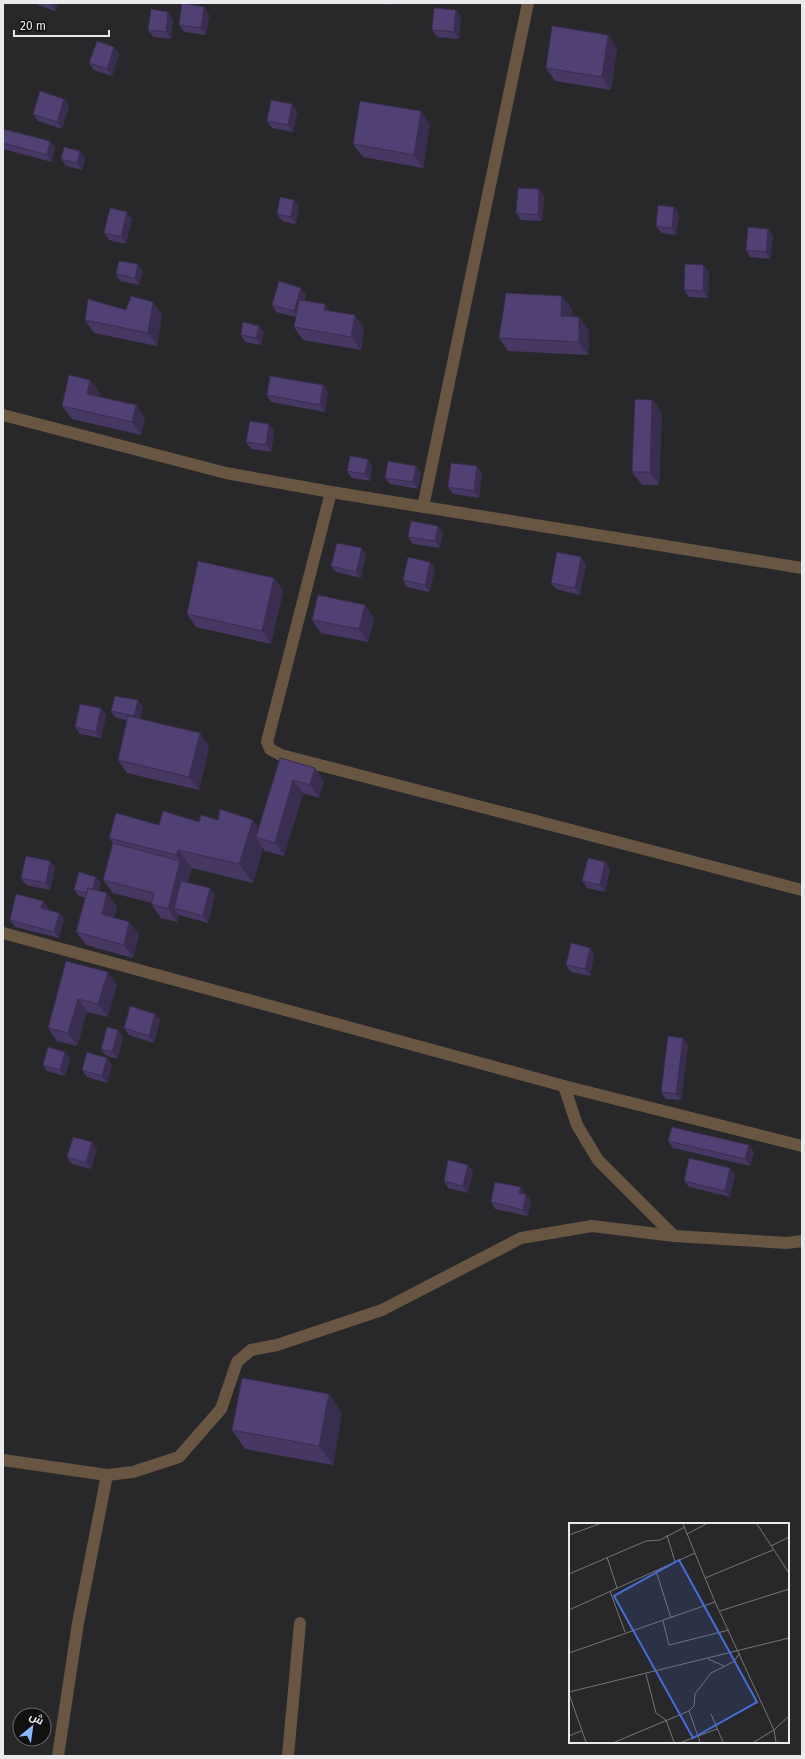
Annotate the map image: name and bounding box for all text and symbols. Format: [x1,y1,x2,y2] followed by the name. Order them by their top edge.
[14,12,109,38] scale bar
[20,19,46,33] text: 20 m
[569,1523,789,1743] inset map
[12,1707,52,1747] north arrow
[27,1710,46,1728] text: ش

